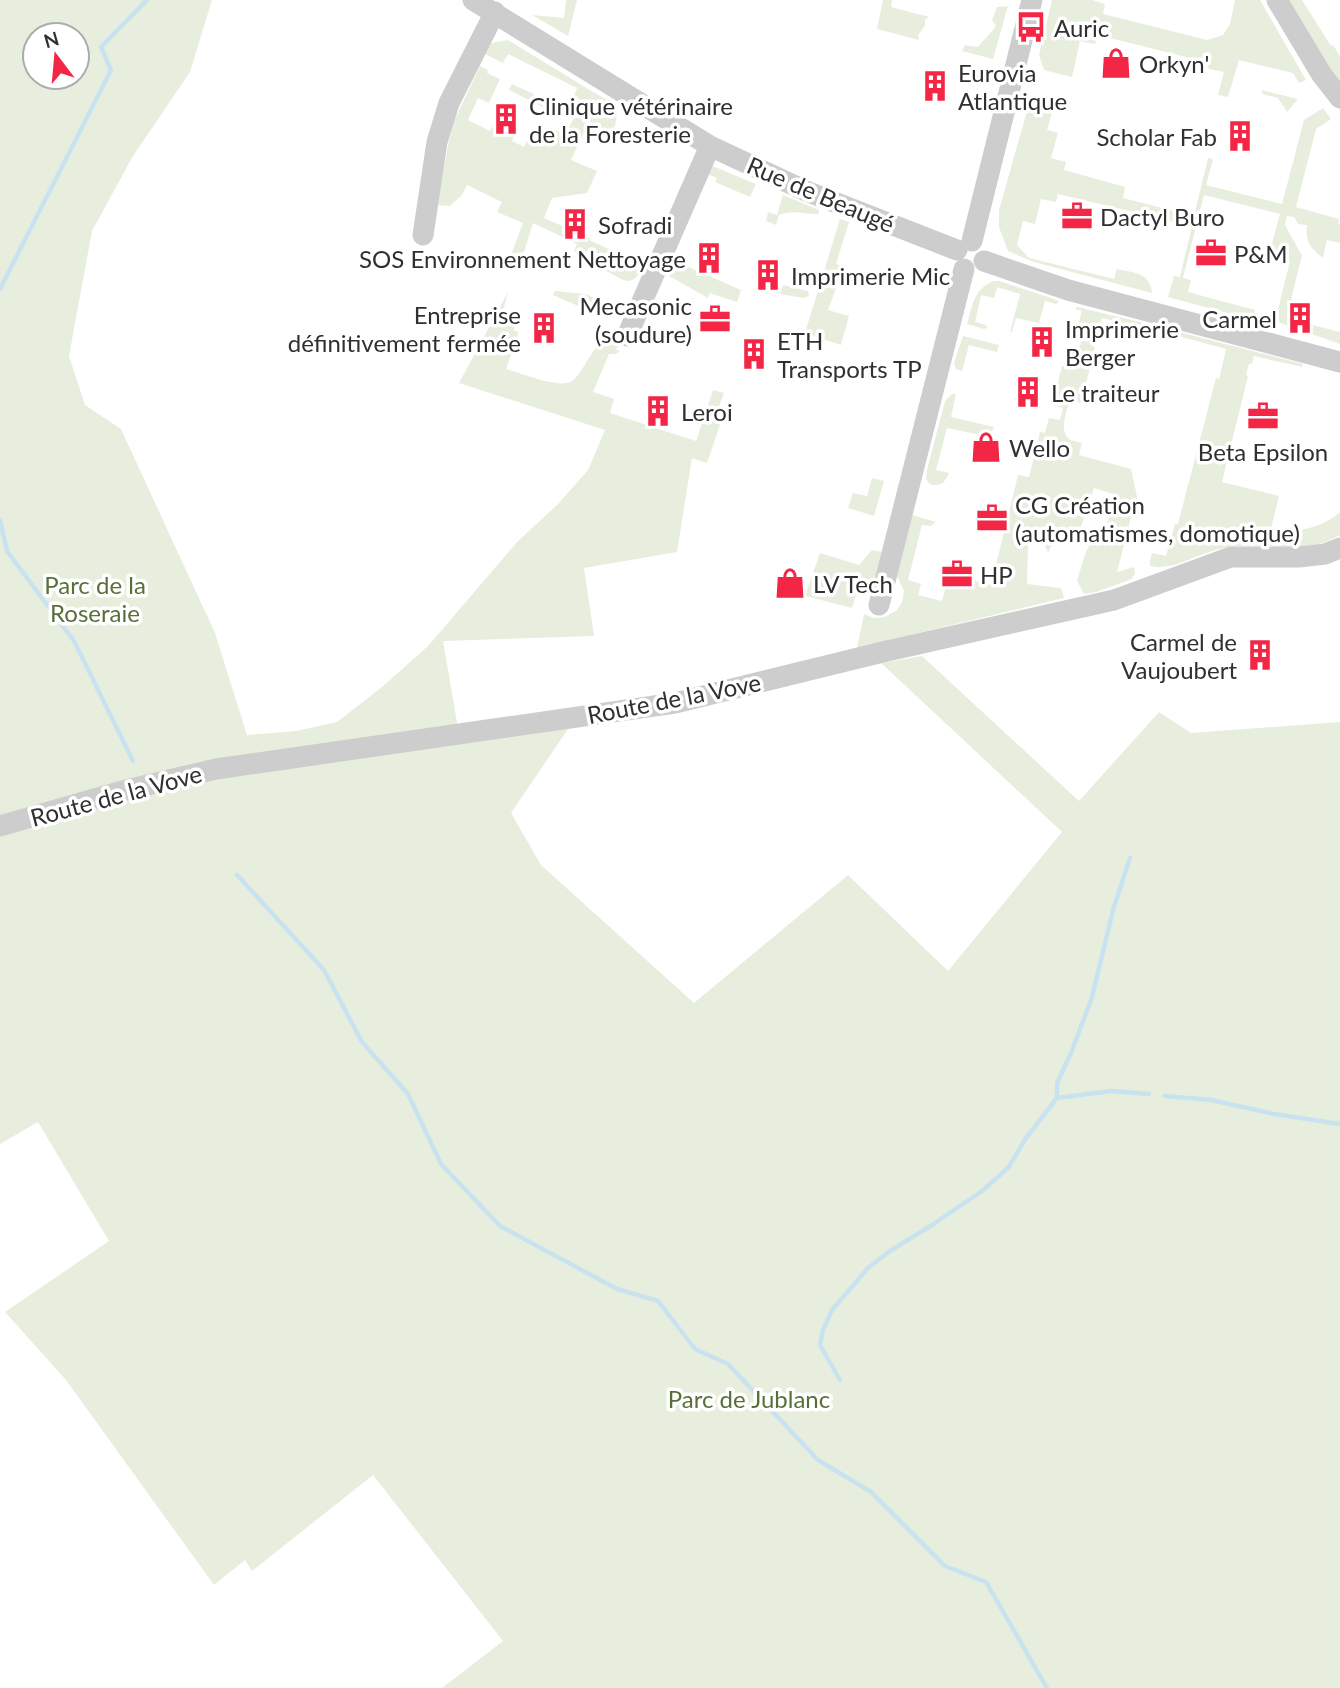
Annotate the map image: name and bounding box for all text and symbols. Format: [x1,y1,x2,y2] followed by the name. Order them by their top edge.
[1014,10,1048,44] bus stop icon: Auric
[1054,13,1109,42] place label: Auric
[21,21,91,91] north arrow
[41,26,61,52] text: N
[1099,46,1133,80] shop icon: Orkyn'
[1139,49,1209,78] place label: Orkyn'
[958,58,1067,115] place label: Eurovia Atlantique
[918,69,952,103] building icon: Eurovia Atlantique
[529,91,733,148] place label: Clinique vétérinaire de la Foresterie
[489,102,523,136] building icon: Clinique vétérinaire de la Foresterie
[1223,119,1257,153] building icon: Scholar Fab
[1096,122,1217,151] place label: Scholar Fab
[743,150,899,238] street label: Rue de Beaugé
[1060,199,1094,233] office icon: Dactyl Buro
[1100,202,1225,231] place label: Dactyl Buro
[558,207,592,241] building icon: Sofradi
[598,210,672,239] place label: Sofradi
[1194,236,1228,270] office icon: P&M
[1234,239,1288,268] place label: P&M
[692,241,726,275] building icon: SOS Environnement Nettoyage
[359,244,686,273] place label: SOS Environnement Nettoyage
[751,258,785,292] building icon: Imprimerie Mic
[791,261,950,290] place label: Imprimerie Mic
[579,291,692,348] place label: Mecasonic (soudure)
[288,300,521,357] place label: Entreprise définitivement fermée
[1283,301,1317,335] building icon: Carmel
[698,302,732,336] office icon: Mecasonic (soudure)
[1202,304,1277,333] place label: Carmel
[527,311,561,345] building icon: Entreprise définitivement fermée
[1065,314,1179,371] place label: Imprimerie Berger
[1025,325,1059,359] building icon: Imprimerie Berger
[777,326,922,383] place label: ETH Transports TP
[737,337,771,371] building icon: ETH Transports TP
[1011,375,1045,409] building icon: Le traiteur
[1051,378,1160,407] place label: Le traiteur
[641,394,675,428] building icon: Leroi
[681,397,733,426] place label: Leroi
[1246,399,1280,433] office icon: Beta Epsilon
[969,430,1003,464] shop icon: Wello
[1009,433,1070,462] place label: Wello
[1198,437,1328,466] place label: Beta Epsilon
[1015,490,1300,547] place label: CG Création (automatismes, domotique)
[975,501,1009,535] office icon: CG Création (automatismes, domotique)
[940,557,974,591] office icon: HP
[980,560,1013,589] place label: HP
[773,566,807,600] shop icon: LV Tech
[813,569,893,598] place label: LV Tech
[44,570,146,627] park label: Parc de la Roseraie
[1121,627,1237,684] place label: Carmel de Vaujoubert
[1243,638,1277,672] building icon: Carmel de Vaujoubert
[585,667,763,729] street label: Route de la Vove
[27,758,205,832] street label: Route de la Vove
[668,1384,830,1413] park label: Parc de Jublanc

